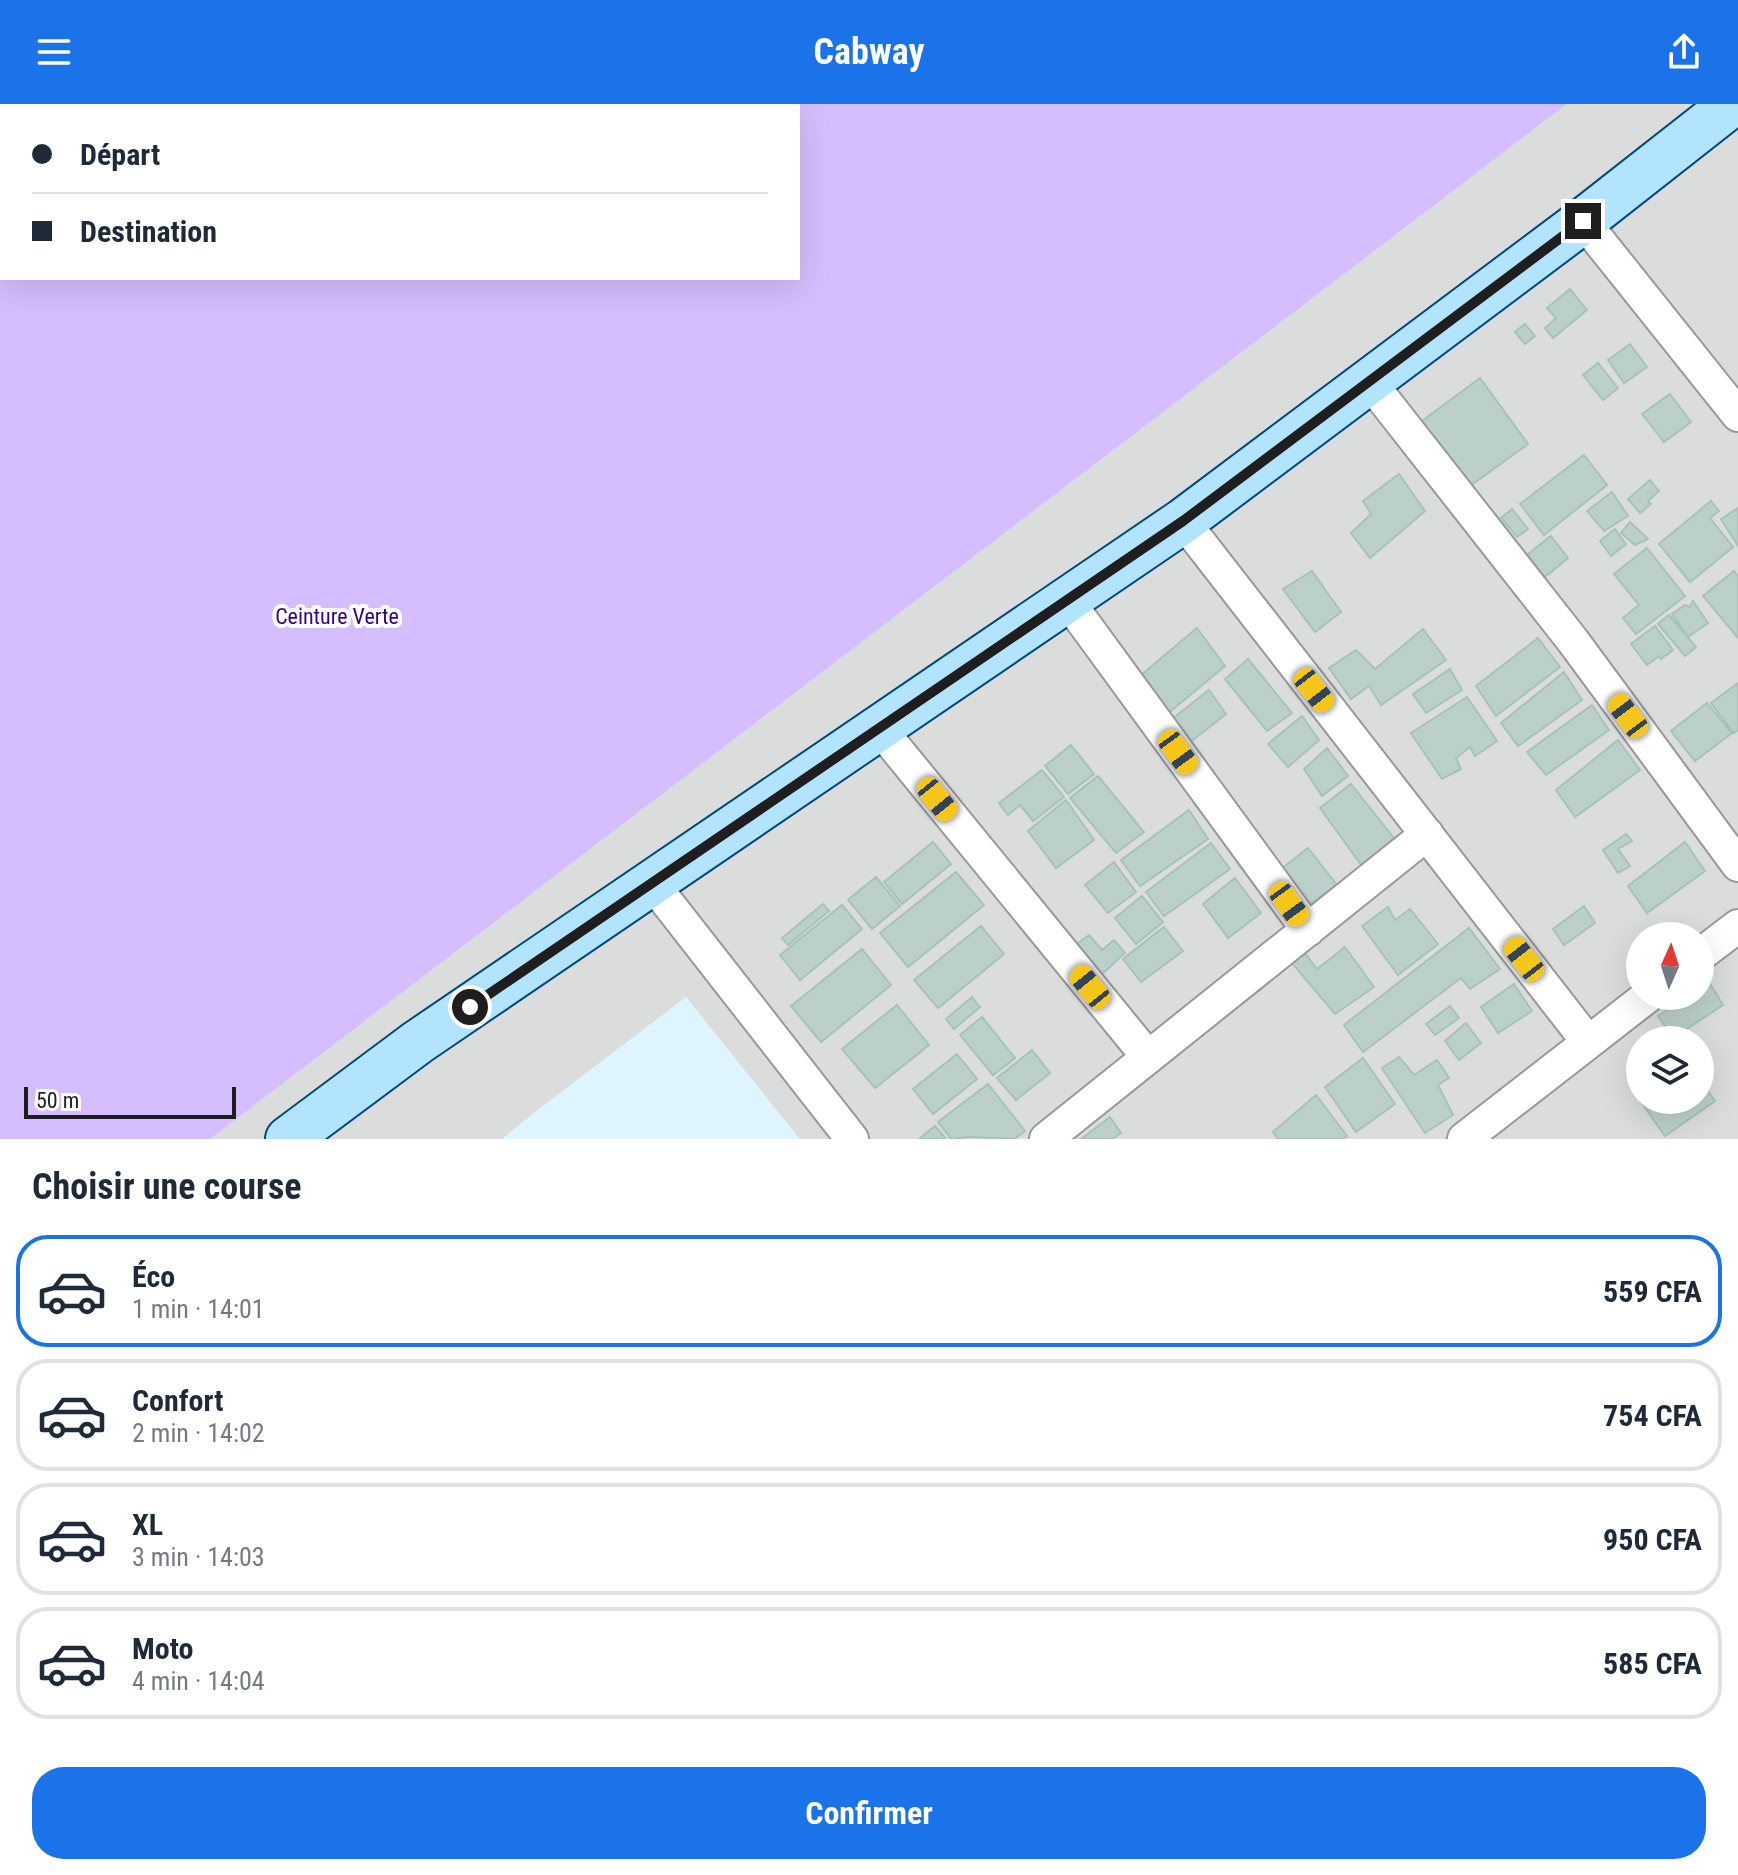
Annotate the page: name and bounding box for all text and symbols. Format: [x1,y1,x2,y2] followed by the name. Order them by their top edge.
[32,30,76,74] icon: menu
[1662,30,1706,74] icon: share
[814,31,924,73] text: Cabway
[80,137,160,172] text: Départ
[1565,203,1601,239] route end
[80,214,217,249] text: Destination
[275,604,399,629] park label: Ceinture Verte
[1290,664,1338,716] car
[1604,690,1652,742] car
[1154,726,1202,778] car
[913,773,961,825] car
[1265,878,1313,930] car
[1626,922,1714,1010] north arrow
[1626,922,1714,1114] map controls
[1500,933,1548,985] car
[1066,961,1114,1013] car
[452,989,488,1025] route start
[1626,1026,1714,1114] button: layers
[24,1083,236,1119] scale bar
[36,1088,79,1113] text: 50 m
[32,1166,301,1208] text: Choisir une course
[36,1255,108,1327] icon: car
[132,1259,175,1294] text: Éco
[1603,1274,1702,1309] text: 559 CFA
[132,1294,265,1324] text: 1 min · 14:01
[36,1379,108,1451] icon: car
[132,1383,223,1418] text: Confort
[1603,1398,1702,1433] text: 754 CFA
[132,1418,265,1448] text: 2 min · 14:02
[36,1503,108,1575] icon: car
[132,1507,163,1542] text: XL
[1603,1522,1702,1557] text: 950 CFA
[132,1542,265,1572] text: 3 min · 14:03
[36,1627,108,1699] icon: car
[132,1631,193,1666] text: Moto
[1603,1646,1702,1681] text: 585 CFA
[132,1666,265,1696] text: 4 min · 14:04
[32,1767,1706,1859] button: Confirmer

